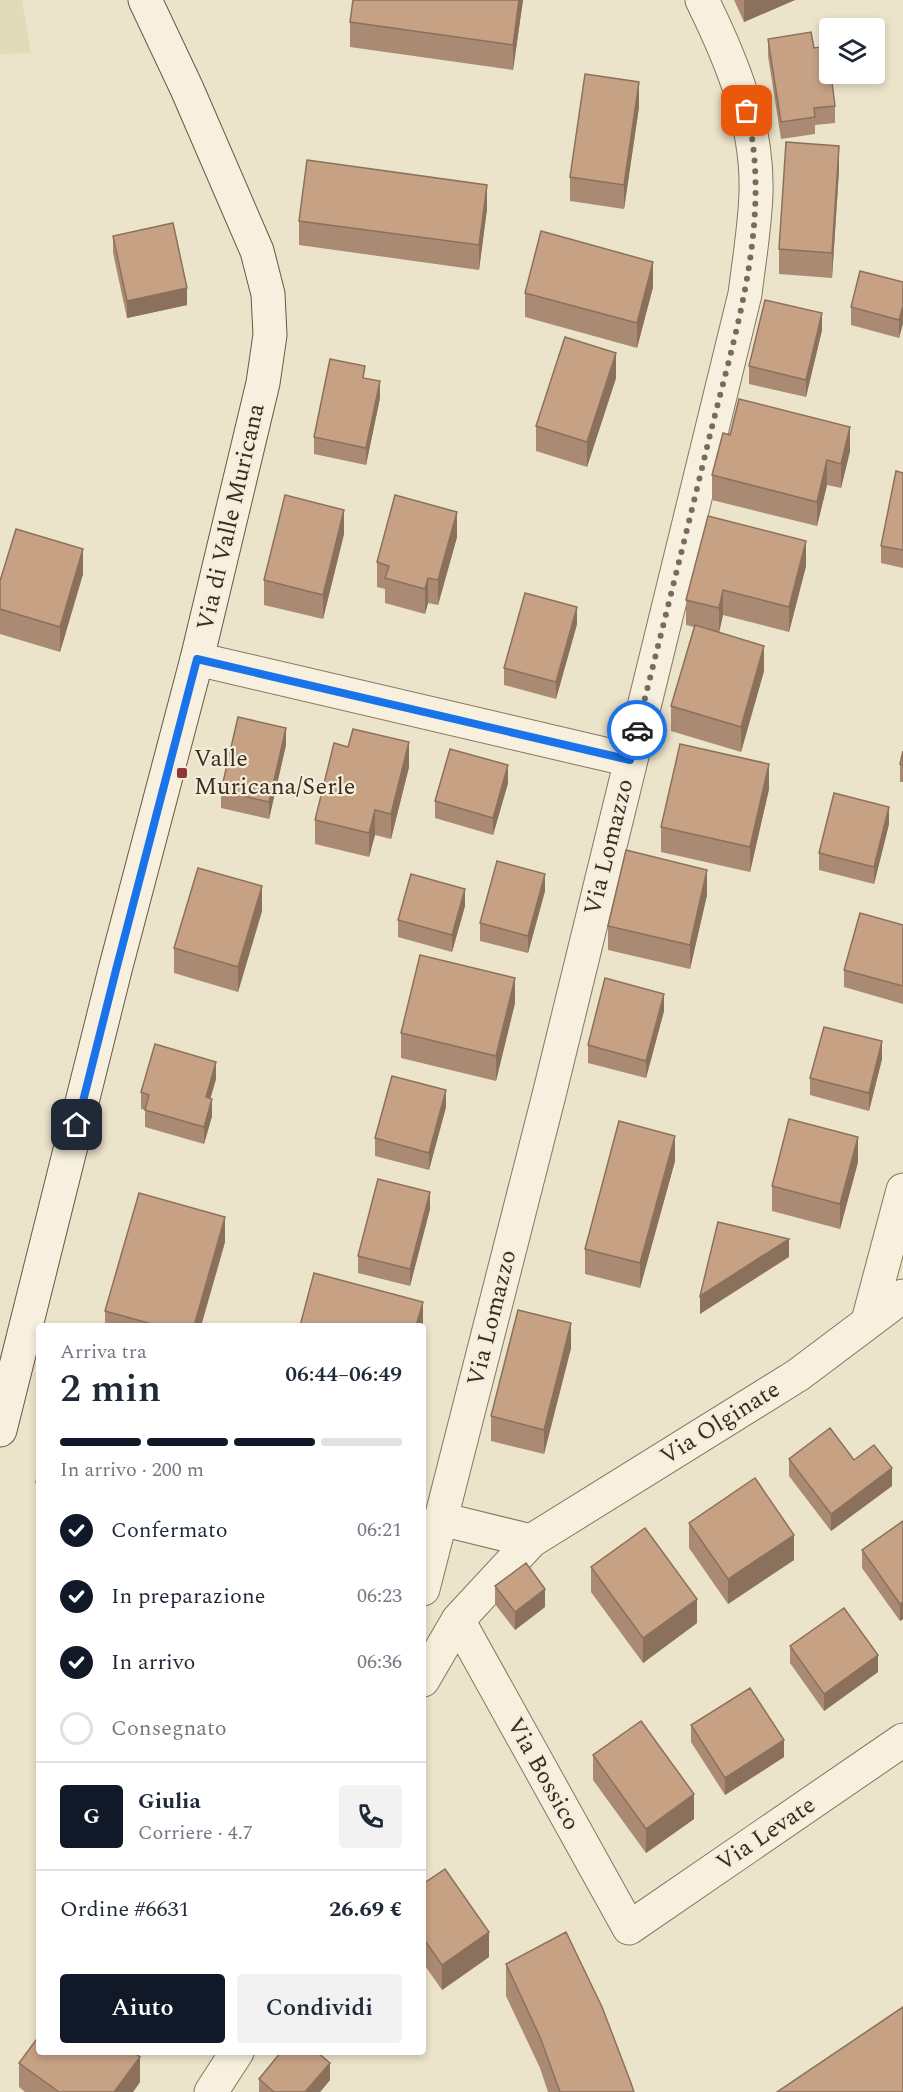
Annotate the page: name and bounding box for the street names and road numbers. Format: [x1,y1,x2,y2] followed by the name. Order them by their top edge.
[187,400,275,634] street label: Via di Valle Muricana
[575,775,643,919] street label: Via Lomazzo
[458,1246,526,1390] street label: Via Lomazzo
[653,1372,787,1474] street label: Via Olginate
[497,1711,589,1837] street label: Via Bossico
[709,1787,823,1881] street label: Via Levate

